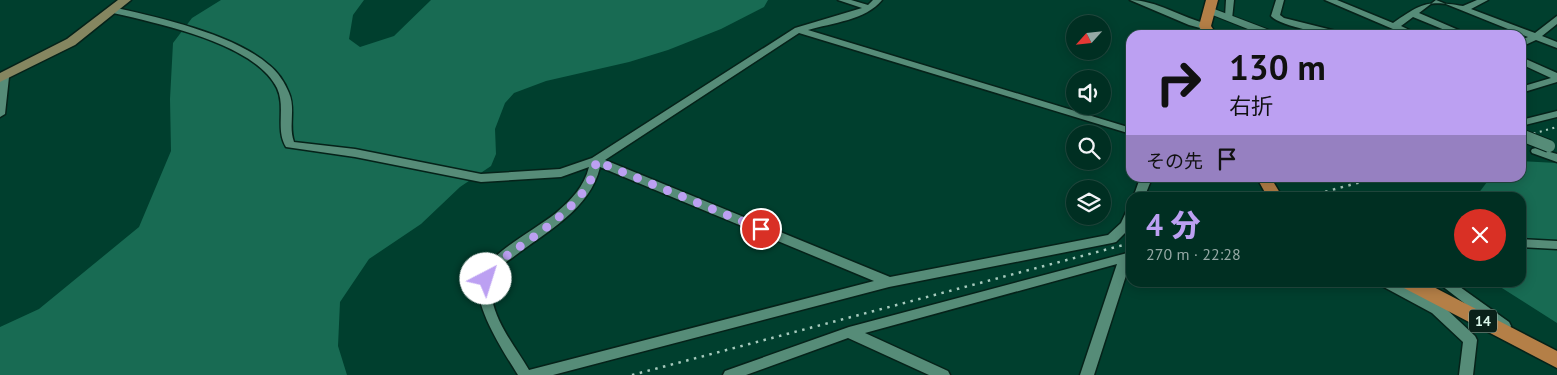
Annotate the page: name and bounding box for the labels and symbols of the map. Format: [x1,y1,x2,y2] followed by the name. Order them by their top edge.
[1066,15,1111,60] north arrow
[740,208,782,250] pin
[459,252,511,304] position arrow
[1469,310,1497,332] road number: 14

